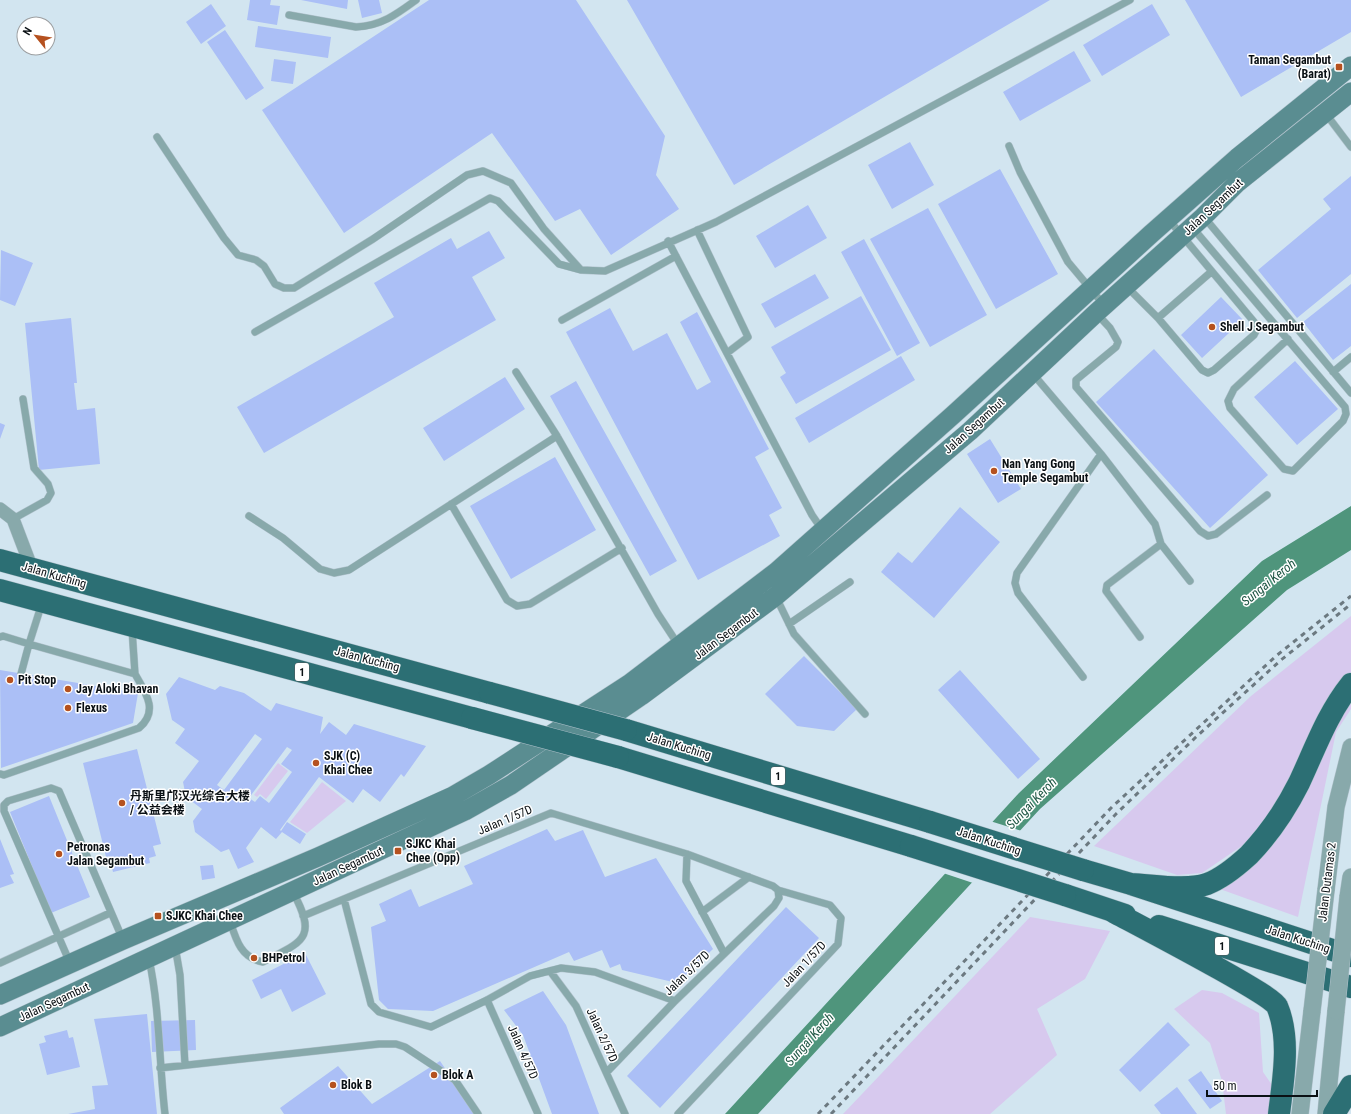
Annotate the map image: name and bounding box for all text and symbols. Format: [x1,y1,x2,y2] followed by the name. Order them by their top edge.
[16,16,56,56] north arrow
[20,25,35,37] text: N
[1248,53,1331,81] place label: Taman Segambut (Barat)
[1334,62,1344,72] marker: Taman Segambut (Barat)
[1180,176,1246,238] street label: Jalan Segambut
[1220,320,1304,334] place label: Shell J Segambut
[1207,322,1217,332] marker: Shell J Segambut
[941,395,1007,457] street label: Jalan Segambut
[1002,457,1089,485] place label: Nan Yang Gong Temple Segambut
[989,466,999,476] marker: Nan Yang Gong Temple Segambut
[1238,556,1299,609] water label: Sungai Keroh
[20,559,88,591] street label: Jalan Kuching
[691,605,761,663] street label: Jalan Segambut
[333,644,401,674] street label: Jalan Kuching
[295,663,309,681] road number: 1
[18,673,56,687] place label: Pit Stop
[5,675,15,685] marker: Pit Stop
[76,682,158,696] place label: Jay Aloki Bhavan
[63,684,73,694] marker: Jay Aloki Bhavan
[76,701,108,715] place label: Flexus
[63,703,73,713] marker: Flexus
[645,730,713,762] street label: Jalan Kuching
[324,749,372,777] place label: SJK (C) Khai Chee
[311,758,321,768] marker: SJK (C) Khai Chee
[771,767,785,785] road number: 1
[1003,775,1060,832] water label: Sungai Keroh
[130,789,250,817] place label: 丹斯里邝汉光综合大楼 / 公益会楼
[117,798,127,808] marker: 丹斯里邝汉光综合大楼 / 公益会楼
[476,802,534,838] street label: Jalan 1/57D
[955,824,1023,858] street label: Jalan Kuching
[406,837,460,865] place label: SJKC Khai Chee (Opp)
[67,840,145,868] place label: Petronas Jalan Segambut
[1315,842,1339,922] street label: Jalan Dutamas 2
[310,843,386,888] street label: Jalan Segambut
[393,846,403,856] marker: SJKC Khai Chee (Opp)
[54,849,64,859] marker: Petronas Jalan Segambut
[166,909,243,923] place label: SJKC Khai Chee
[153,911,163,921] marker: SJKC Khai Chee
[1264,922,1332,956] street label: Jalan Kuching
[1215,937,1229,955] road number: 1
[779,938,829,990] street label: Jalan 1/57D
[661,948,713,998] street label: Jalan 3/57D
[262,951,305,965] place label: BHPetrol
[249,953,259,963] marker: BHPetrol
[16,979,92,1024] street label: Jalan Segambut
[583,1006,621,1064] street label: Jalan 2/57D
[782,1010,837,1069] water label: Sungai Keroh
[505,1023,541,1081] street label: Jalan 4/57D
[442,1068,474,1082] place label: Blok A
[429,1070,439,1080] marker: Blok A
[1207,1072,1317,1098] scale bar
[341,1078,372,1092] place label: Blok B
[1213,1079,1237,1093] text: 50 m
[328,1080,338,1090] marker: Blok B

